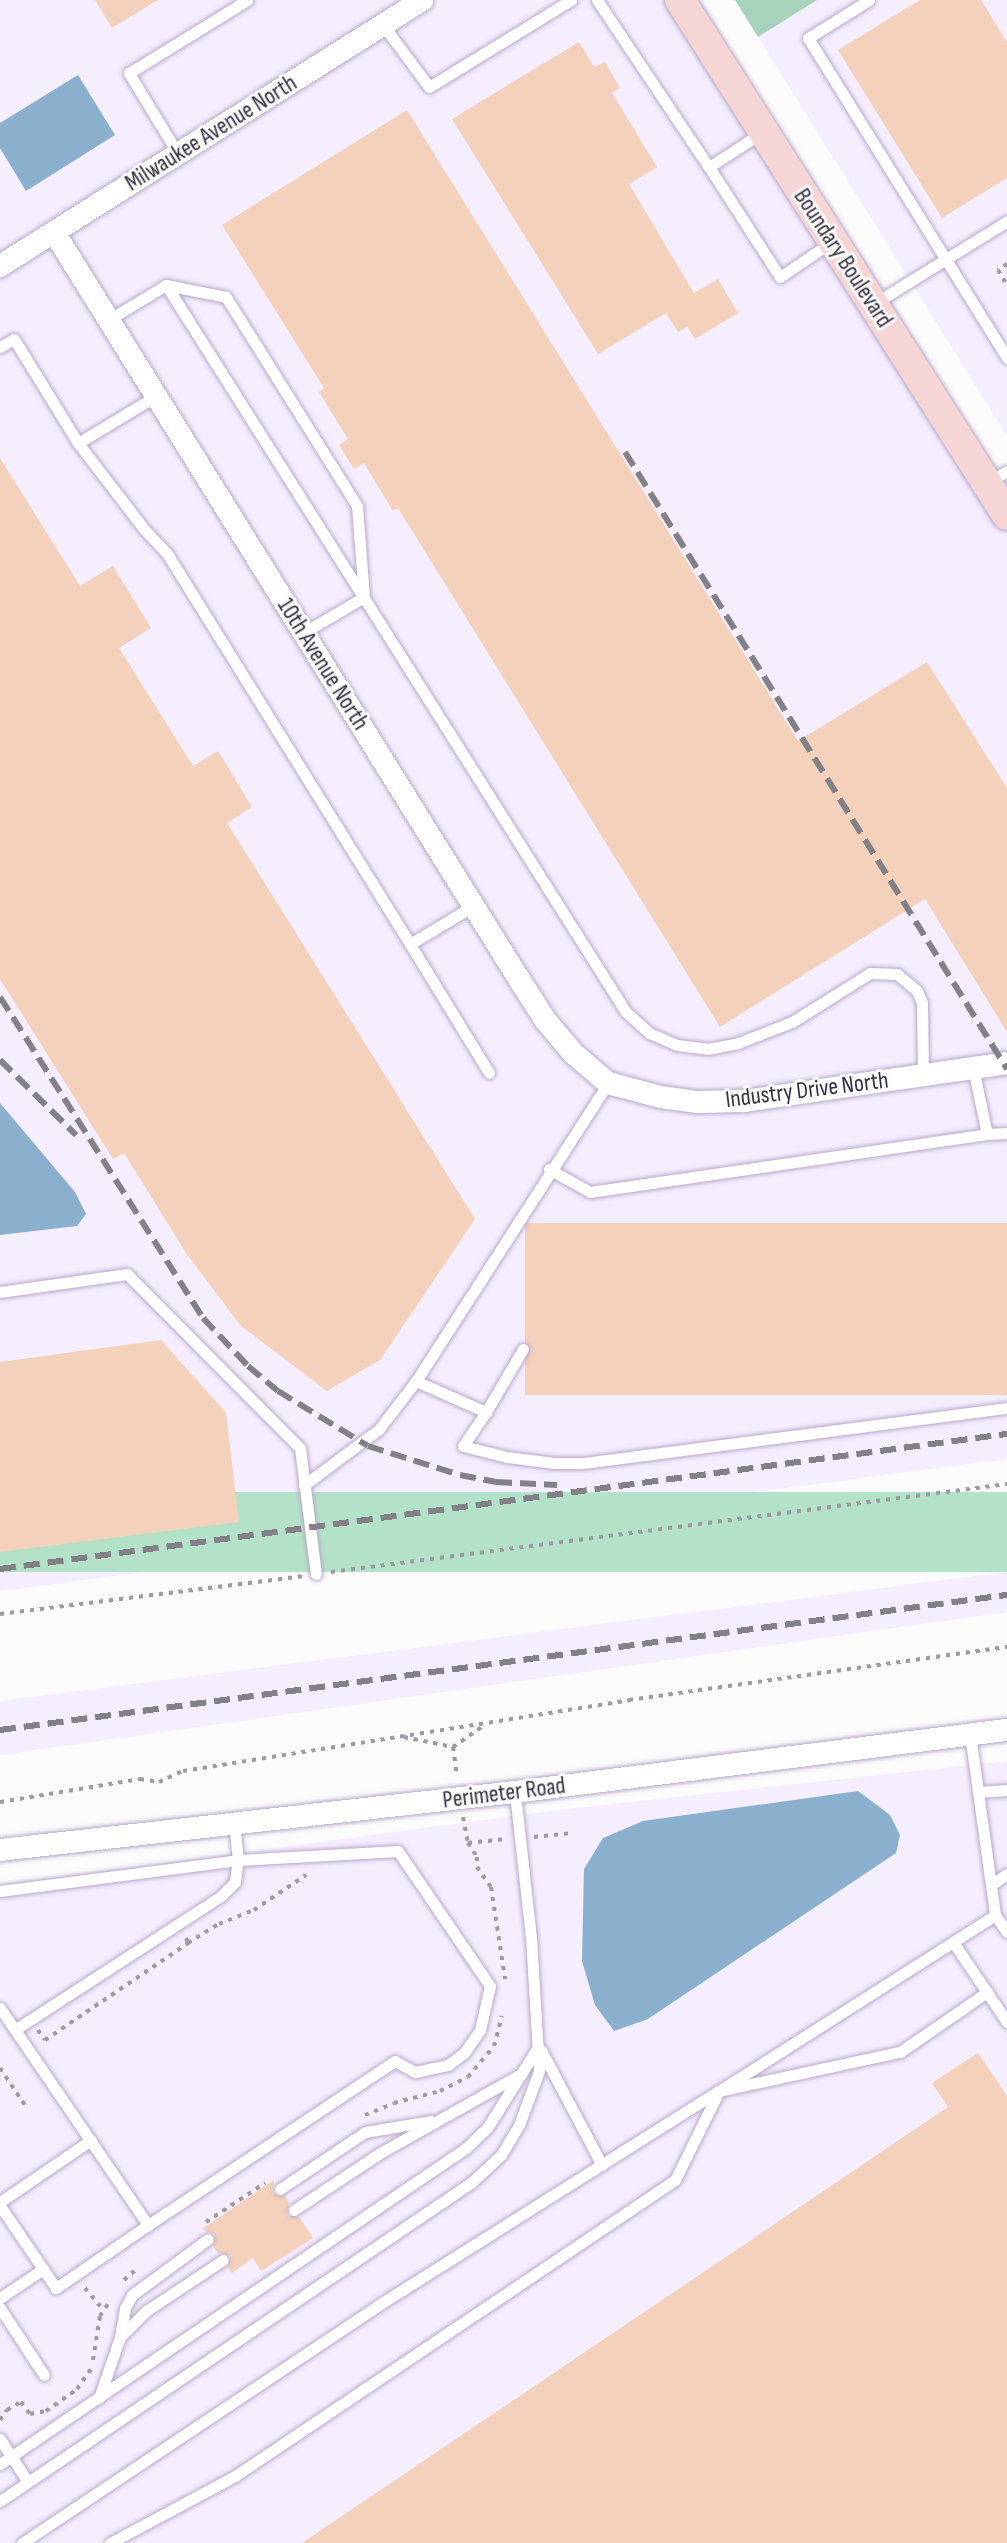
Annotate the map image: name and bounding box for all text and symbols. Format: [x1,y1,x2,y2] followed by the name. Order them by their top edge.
[120,69,302,197] street label: Milwaukee Avenue North
[787,183,899,333] street label: Boundary Boulevard
[271,593,375,735] street label: 10th Avenue North
[724,1066,890,1114] street label: Industry Drive North
[441,1771,567,1815] street label: Perimeter Road

